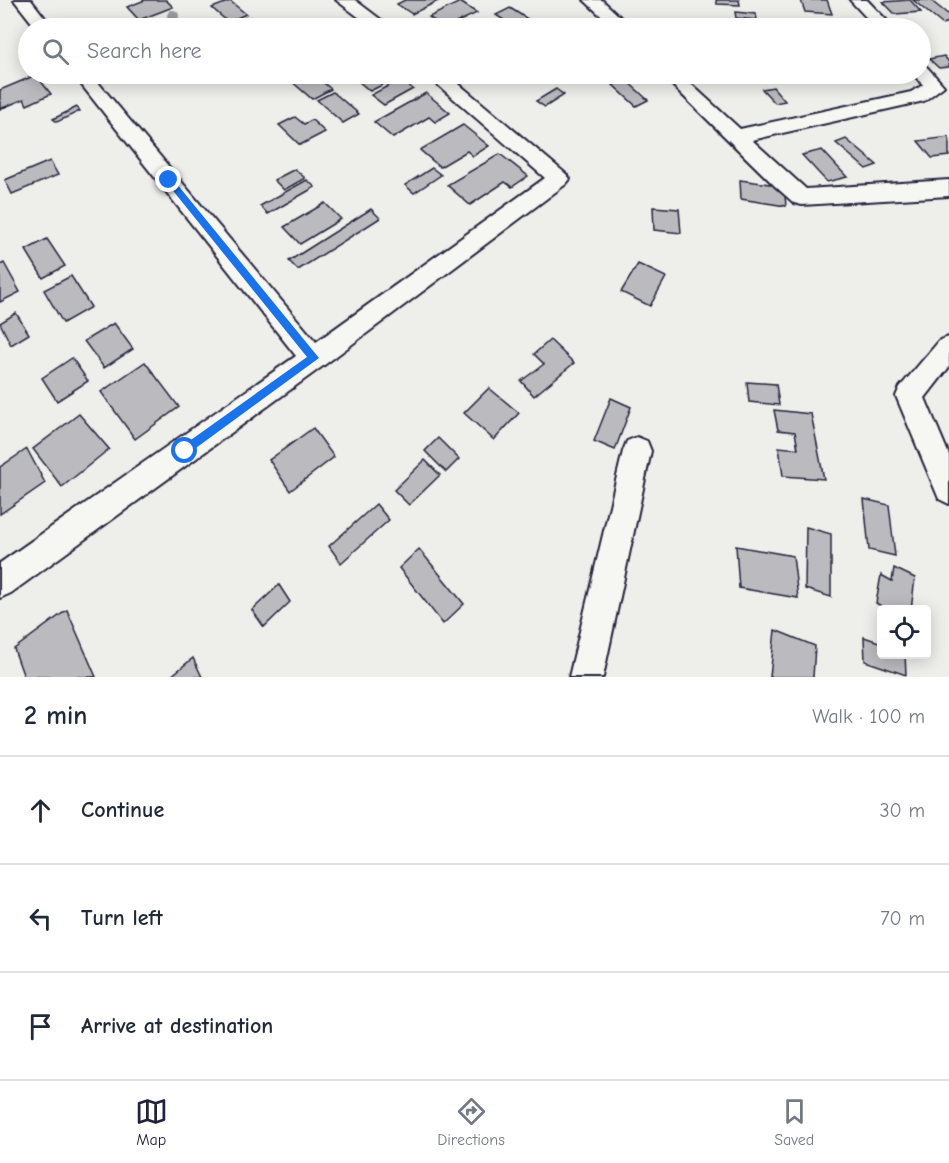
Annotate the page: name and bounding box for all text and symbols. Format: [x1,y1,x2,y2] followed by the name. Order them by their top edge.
[18,18,931,84] search box
[39,35,72,68] icon: search
[87,38,202,64] text: Search here
[155,166,181,192] route end
[171,437,197,463] route start
[877,605,931,659] map controls
[877,605,931,659] button: locate
[24,701,87,731] text: 2 min
[812,705,925,728] text: Walk · 100 m
[24,794,57,827] icon: ahead
[81,797,164,823] text: Continue
[879,799,925,822] text: 30 m
[24,902,57,935] icon: left
[81,905,163,931] text: Turn left
[880,907,925,930] text: 70 m
[24,1010,57,1043] icon: arrive
[81,1013,273,1039] text: Arrive at destination
[135,1095,168,1149] tab: Map
[437,1095,505,1149] tab: Directions
[774,1095,814,1149] tab: Saved

